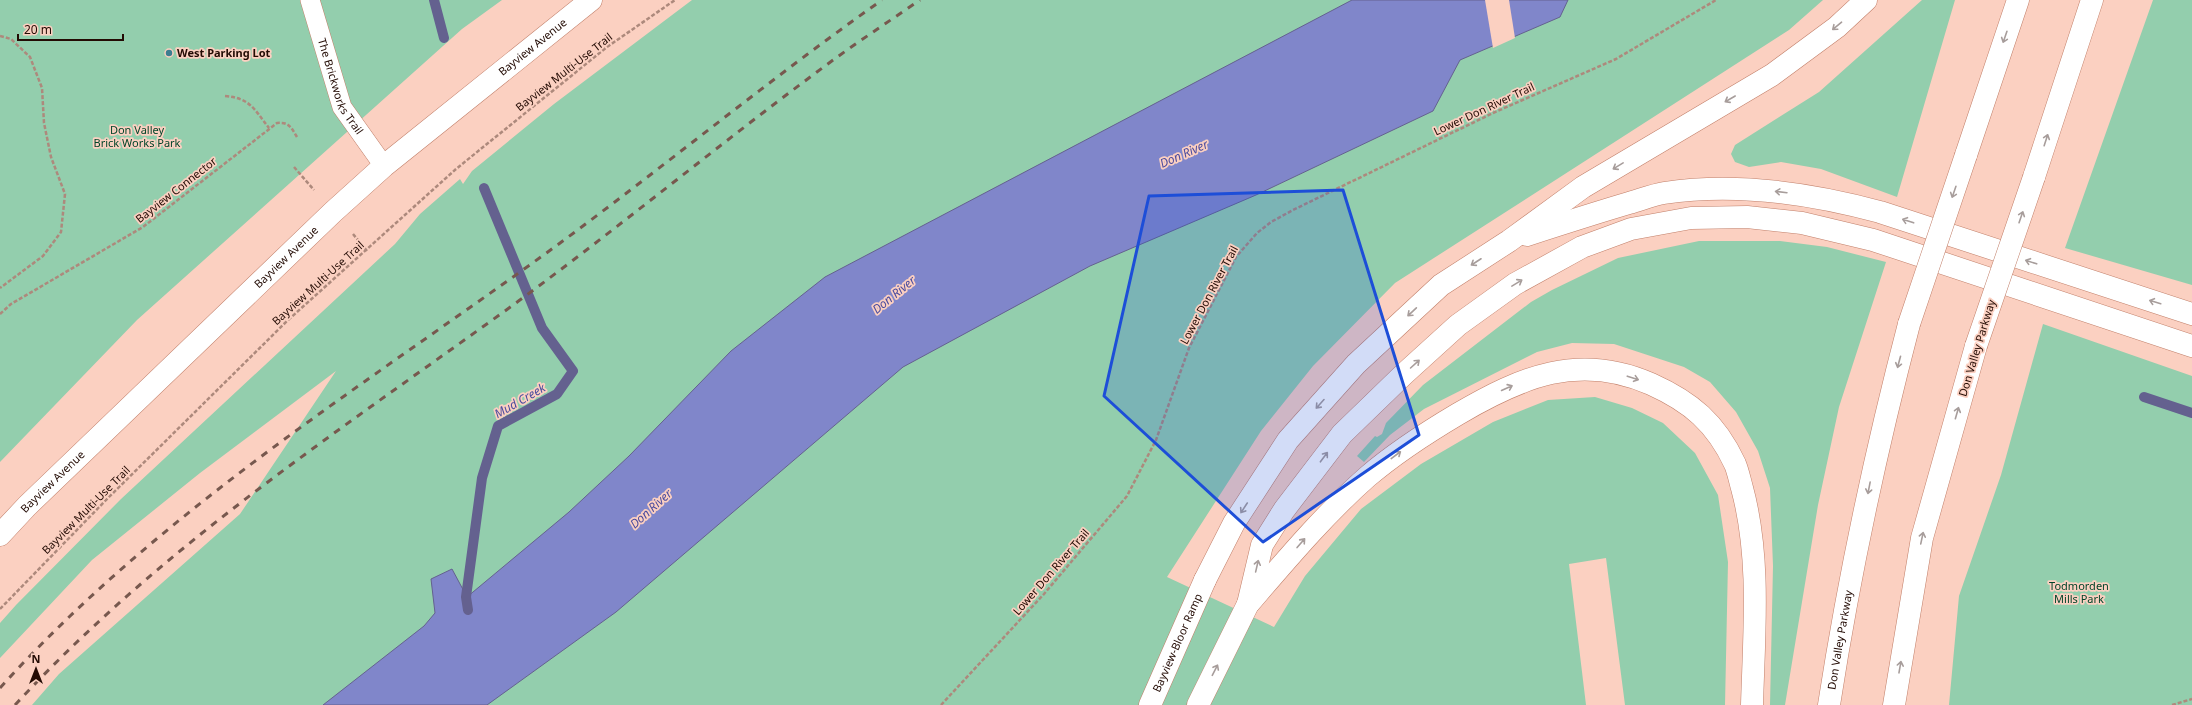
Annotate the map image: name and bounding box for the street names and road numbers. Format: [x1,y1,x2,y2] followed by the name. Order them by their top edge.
[495,15,569,79] street label: Bayview Avenue
[512,29,615,114] street label: Bayview Multi-Use Trail
[315,36,367,137] street label: The Brickworks Trail
[1431,79,1537,138] street label: Lower Don River Trail
[132,153,220,226] street label: Bayview Connector
[250,222,321,291] street label: Bayview Avenue
[268,237,367,328] street label: Bayview Multi-Use Trail
[1176,243,1241,347] street label: Lower Don River Trail
[1955,297,1999,398] street label: Don Valley Parkway
[17,447,88,515] street label: Bayview Avenue
[38,462,133,557] street label: Bayview Multi-Use Trail
[1009,525,1092,618] street label: Lower Don River Trail
[1824,588,1856,691] street label: Don Valley Parkway
[1149,591,1205,694] street label: Bayview-Bloor Ramp

